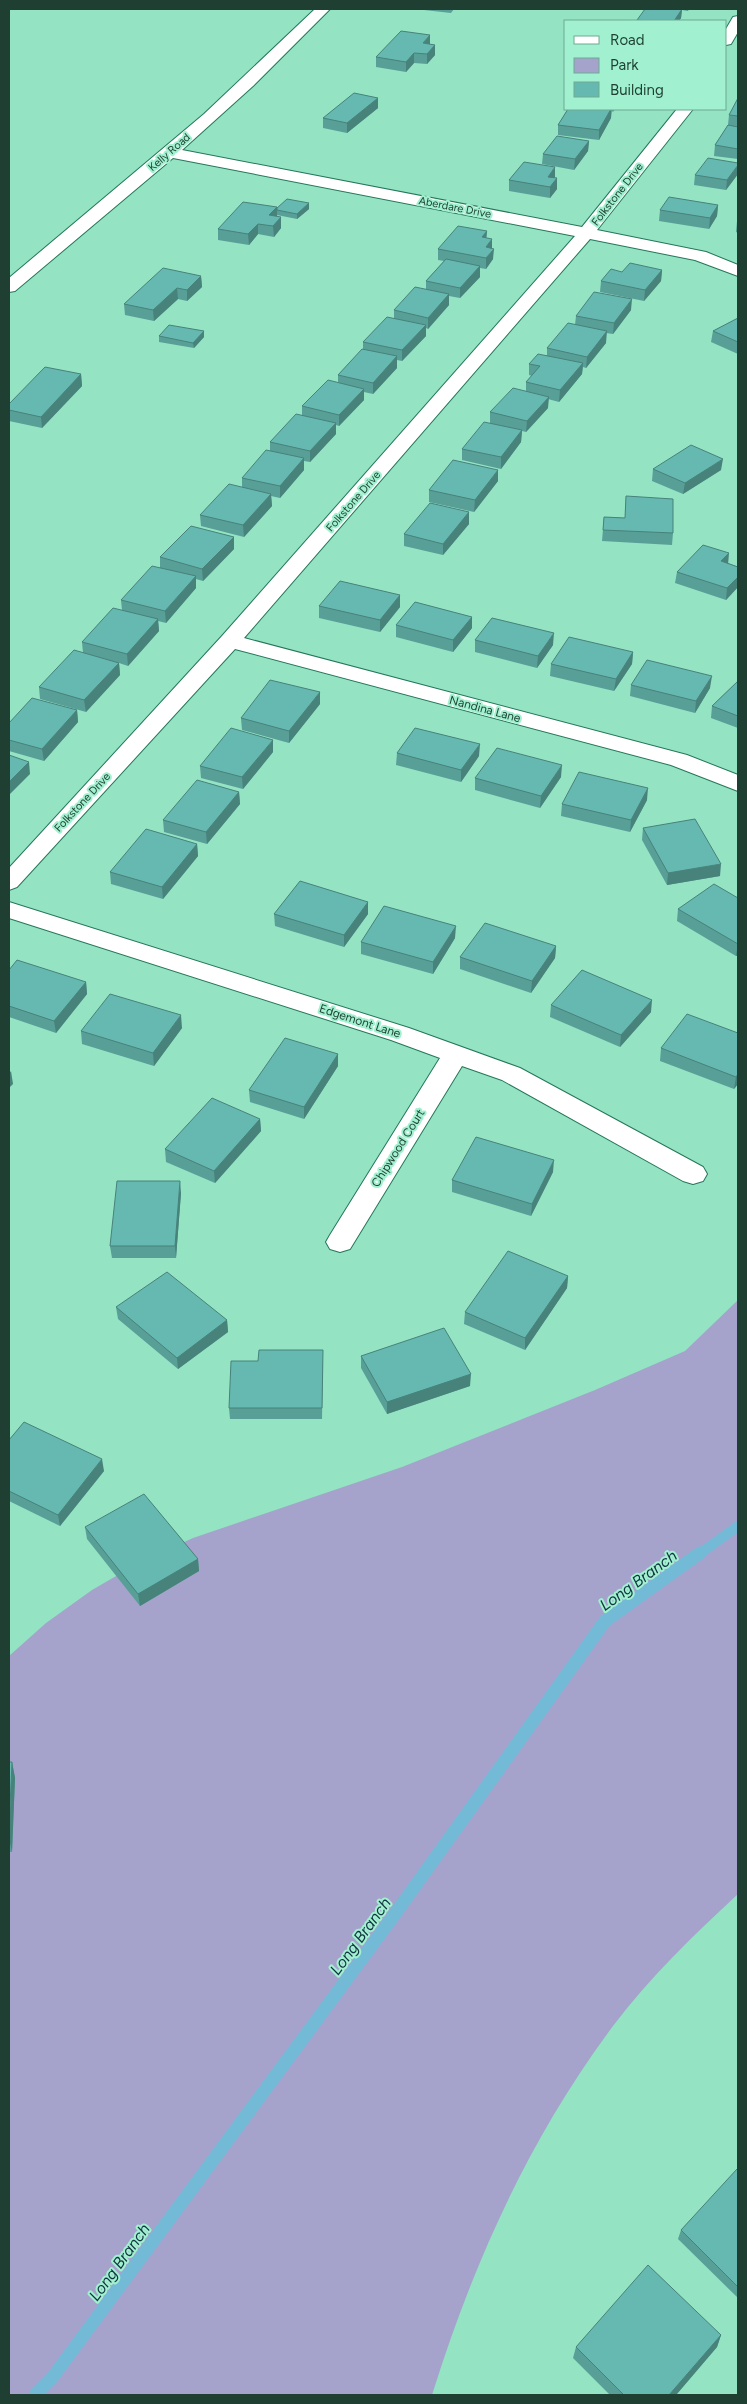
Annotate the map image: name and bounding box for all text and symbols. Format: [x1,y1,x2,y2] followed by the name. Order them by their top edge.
[564,20,727,110] legend
[610,31,645,49] text: Road
[610,56,639,74] text: Park
[610,81,664,99] text: Building
[146,131,193,174] street label: Kelly Road
[589,160,646,228] street label: Folkstone Drive
[418,194,492,221] street label: Aberdare Drive
[324,468,383,534] street label: Folkstone Drive
[448,693,523,725] street label: Nandina Lane
[52,770,113,835] street label: Folkstone Drive
[318,1001,403,1041] street label: Edgemont Lane
[368,1106,428,1190] street label: Chipwood Court
[596,1546,681,1615] water label: Long Branch
[326,1894,395,1979] water label: Long Branch
[85,2220,154,2305] water label: Long Branch

